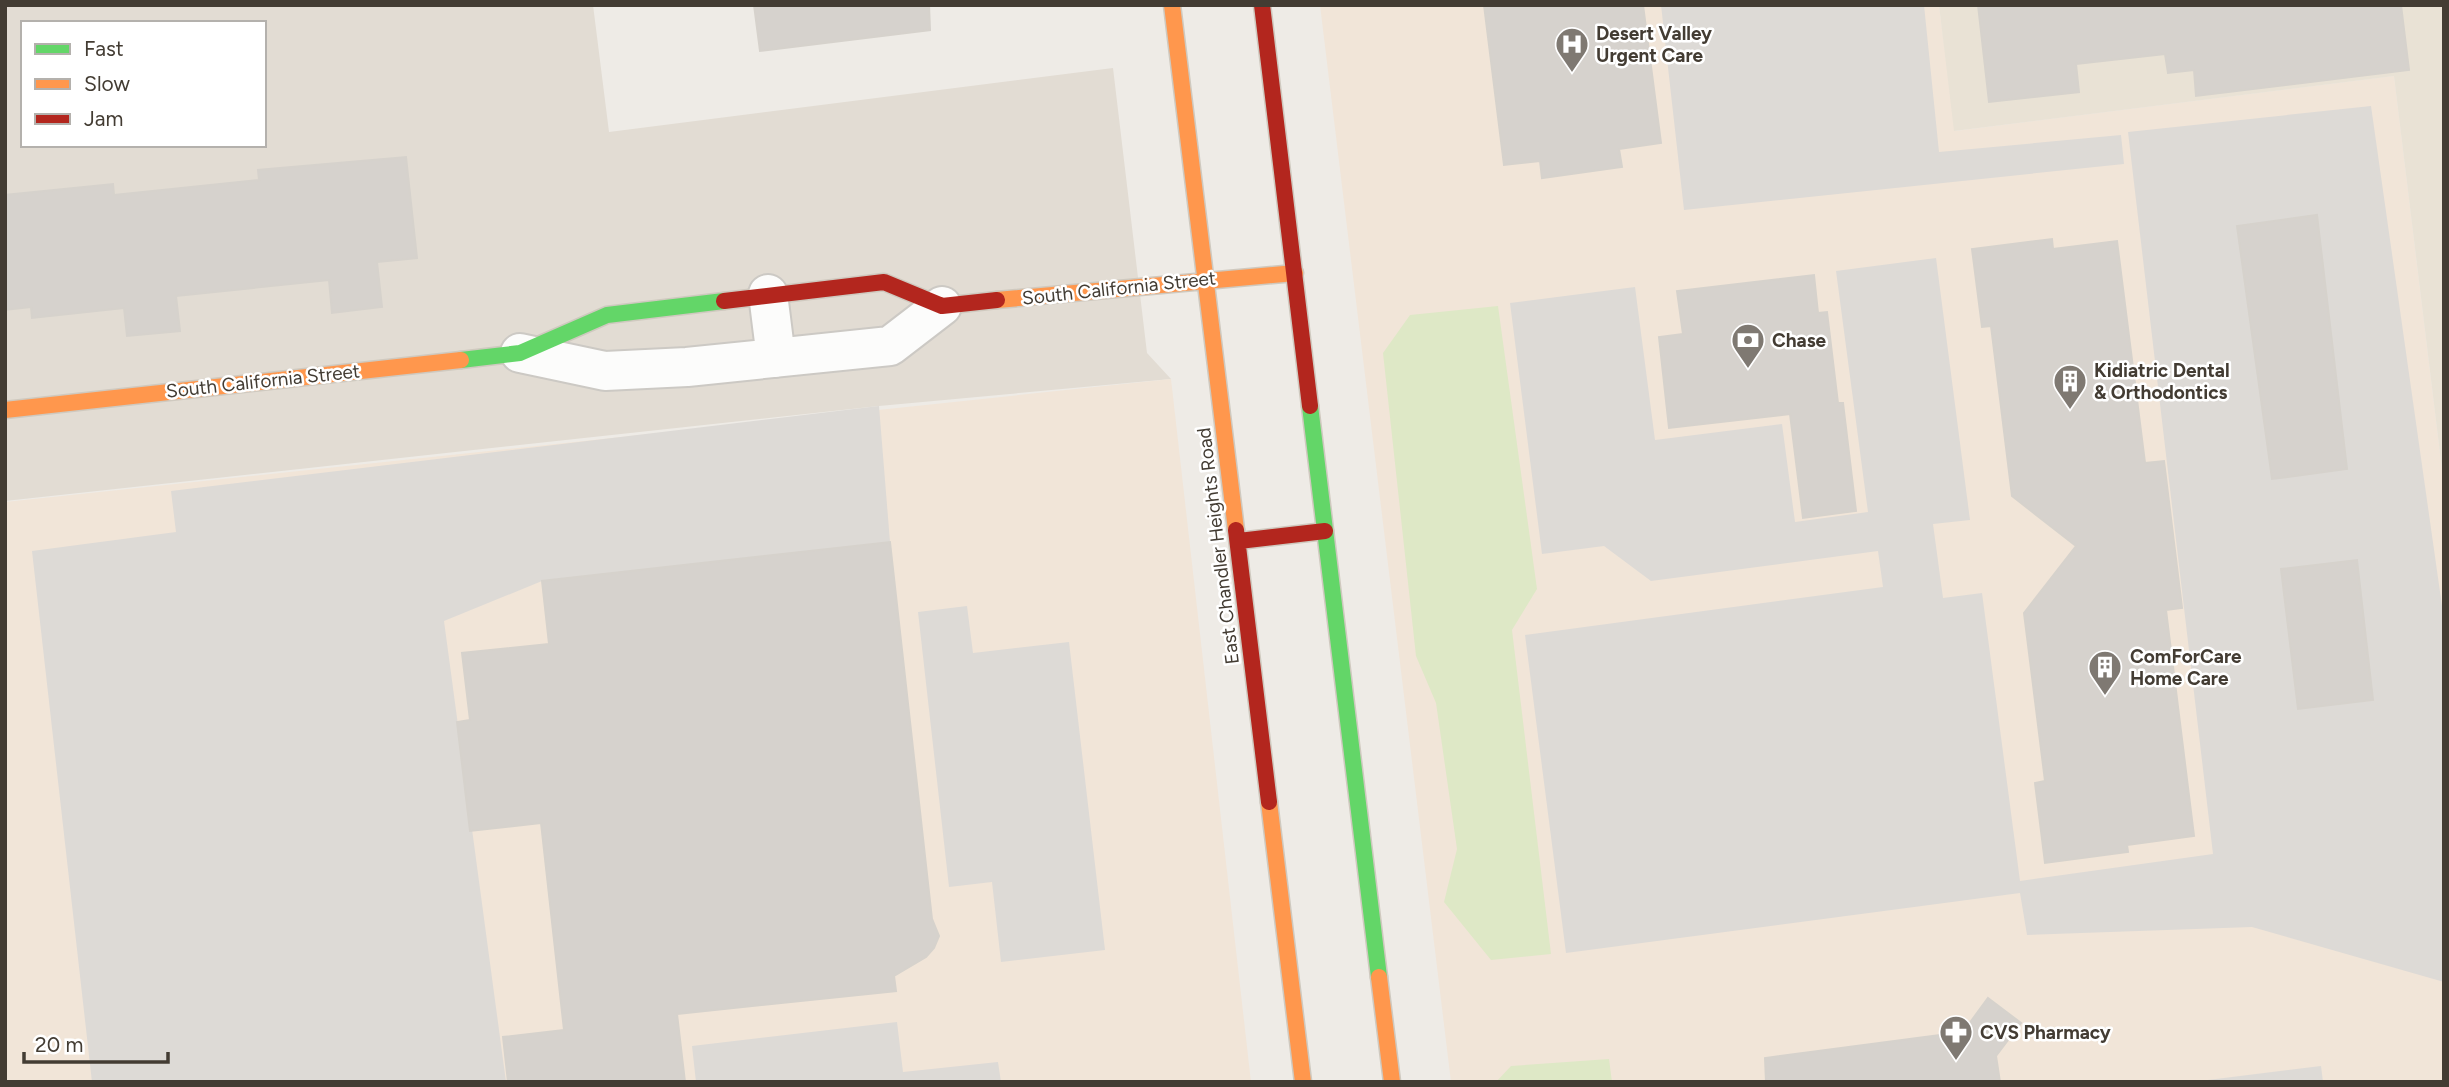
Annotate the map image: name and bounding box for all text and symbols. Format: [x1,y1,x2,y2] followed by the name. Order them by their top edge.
[21,21,266,147] legend
[1596,22,1712,67] place label: Desert Valley Urgent Care
[1553,25,1591,74] hospital icon: Desert Valley Urgent Care
[84,36,124,61] text: Fast
[84,71,130,96] text: Slow
[84,106,123,131] text: Jam
[1021,266,1217,310] street label: South California Street
[1729,321,1767,370] bank icon: Chase
[1772,329,1827,352] place label: Chase
[165,359,361,403] street label: South California Street
[2094,359,2230,404] place label: Kidiatric Dental & Orthodontics
[2051,362,2089,411] building icon: Kidiatric Dental & Orthodontics
[1192,426,1244,666] street label: East Chandler Heights Road
[2130,645,2242,690] place label: ComForCare Home Care
[2086,648,2124,697] building icon: ComForCare Home Care
[1937,1013,1975,1062] pharmacy icon: CVS Pharmacy
[24,1020,168,1064] scale bar
[1980,1021,2111,1044] place label: CVS Pharmacy
[35,1032,83,1057] text: 20 m

